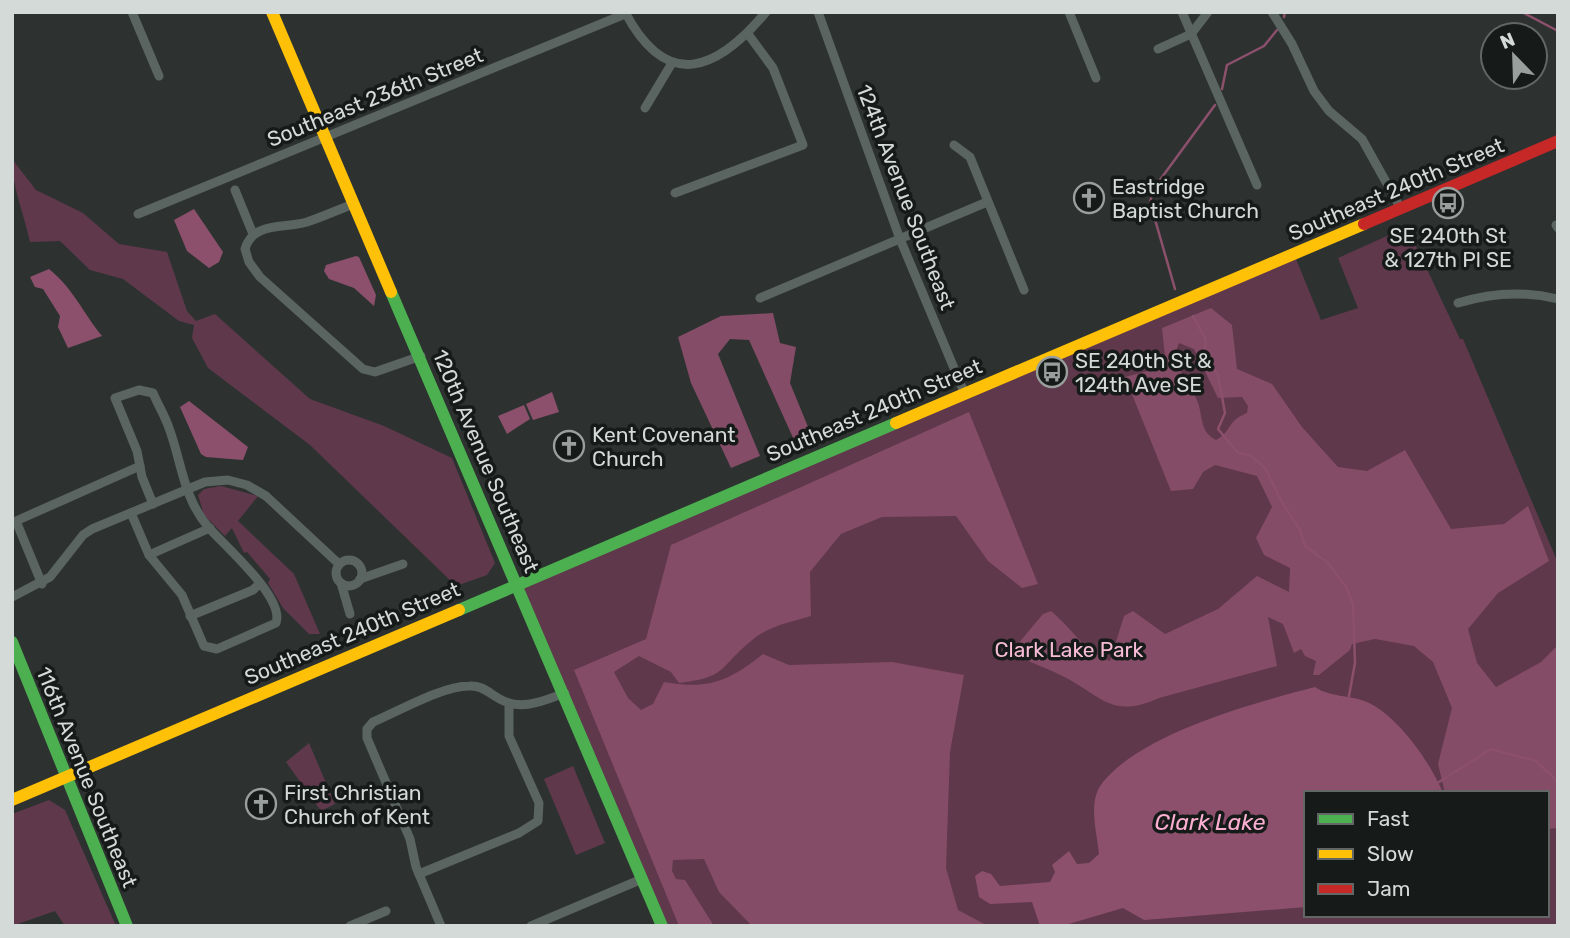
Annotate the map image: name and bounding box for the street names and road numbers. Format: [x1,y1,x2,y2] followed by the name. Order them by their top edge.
[263,42,487,152] street label: Southeast 236th Street
[851,81,961,313] street label: 124th Avenue Southeast
[1285,132,1507,246] street label: Southeast 240th Street
[428,346,544,576] street label: 120th Avenue Southeast
[763,353,985,467] street label: Southeast 240th Street
[241,576,463,690] street label: Southeast 240th Street
[31,663,143,891] street label: 116th Avenue Southeast

